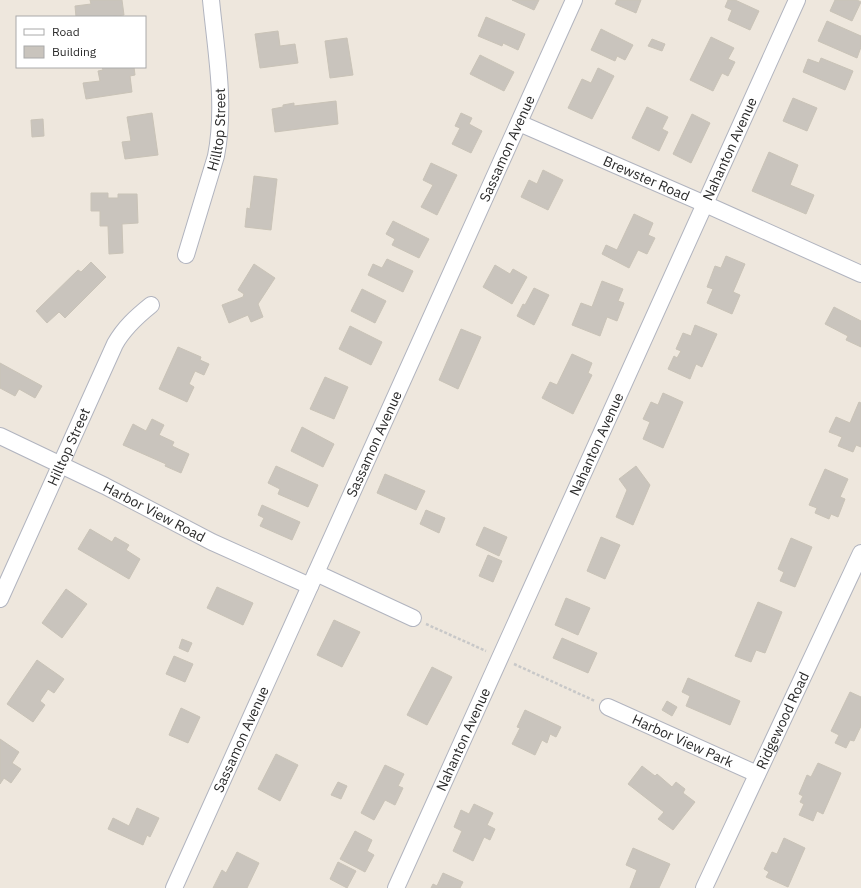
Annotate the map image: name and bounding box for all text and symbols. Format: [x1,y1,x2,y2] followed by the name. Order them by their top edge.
[16,16,146,68] legend
[52,24,80,39] text: Road
[52,44,97,59] text: Building
[203,87,229,173] street label: Hilltop Street
[475,92,539,205] street label: Sassamon Avenue
[699,94,761,203] street label: Nahanton Avenue
[600,152,692,205] street label: Brewster Road
[342,388,406,500] street label: Sassamon Avenue
[565,389,628,499] street label: Nahanton Avenue
[43,405,94,489] street label: Hilltop Street
[100,478,209,546] street label: Harbor View Road
[752,669,813,772] street label: Ridgewood Road
[209,683,273,795] street label: Sassamon Avenue
[432,685,494,794] street label: Nahanton Avenue
[629,710,737,771] street label: Harbor View Park

